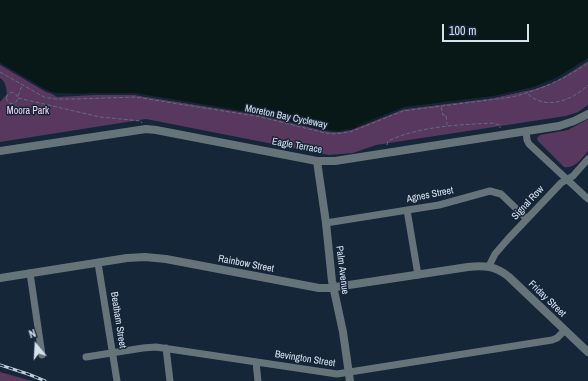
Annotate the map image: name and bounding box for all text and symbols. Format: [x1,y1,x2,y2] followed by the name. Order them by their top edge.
[444,16,531,42] scale bar
[449,23,476,39] text: 100 m
[244,102,328,132] street label: Moreton Bay Cycleway
[7,105,49,117] park label: Moora Park
[271,136,323,156] street label: Eagle Terrace
[509,184,547,222] street label: Signal Row
[406,185,454,205] street label: Agnes Street
[333,245,351,295] street label: Palm Avenue
[217,253,275,275] street label: Rainbow Street
[526,278,568,320] street label: Friday Street
[108,291,128,349] street label: Beatham Street
[16,325,56,365] north arrow
[27,326,38,341] text: N
[274,348,336,370] street label: Bevington Street

